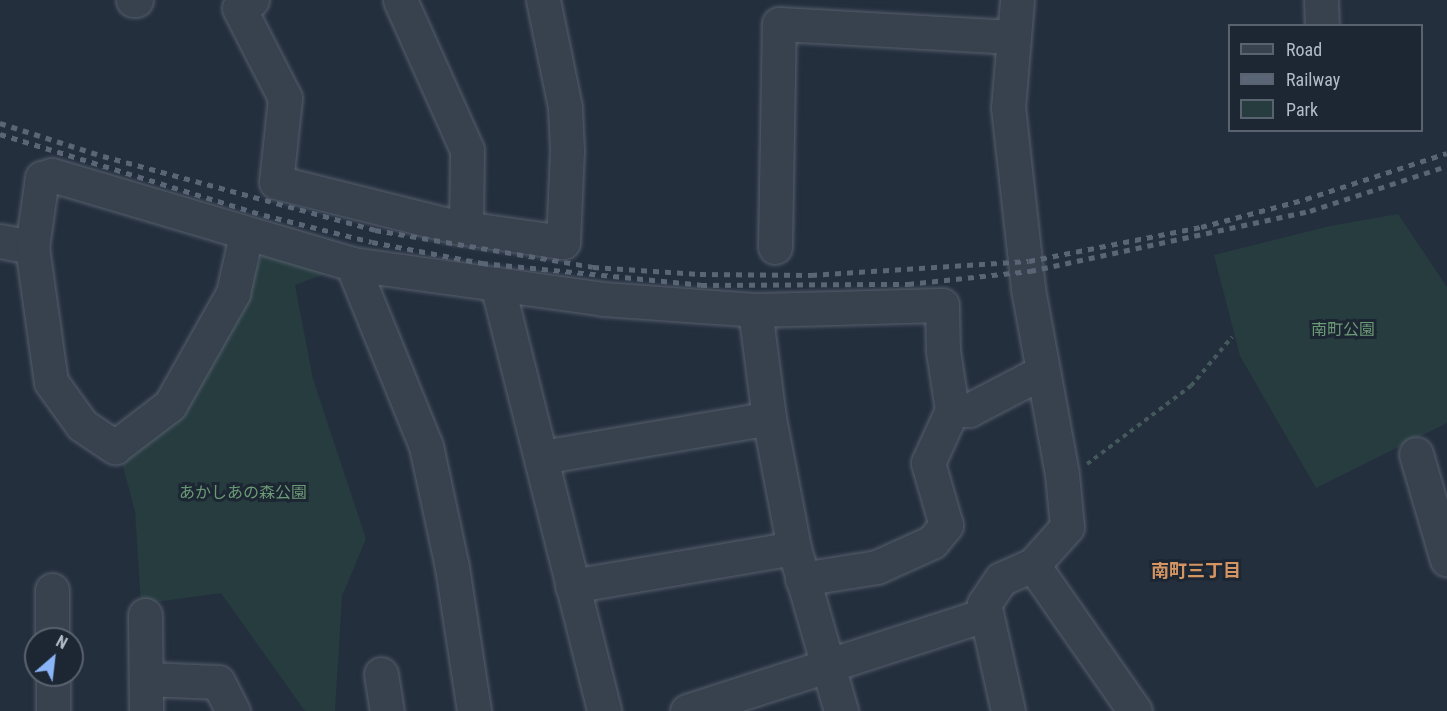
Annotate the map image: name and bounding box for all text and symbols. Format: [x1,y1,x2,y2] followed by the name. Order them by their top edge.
[1228,24,1423,132] legend
[1286,39,1322,60] text: Road
[1286,69,1340,90] text: Railway
[1286,99,1318,120] text: Park
[1311,320,1375,340] park label: 南町公園
[179,483,307,503] park label: あかしあの森公園
[1151,560,1241,582] district label: 南町三丁目
[24,627,84,687] north arrow
[53,632,71,653] text: N

